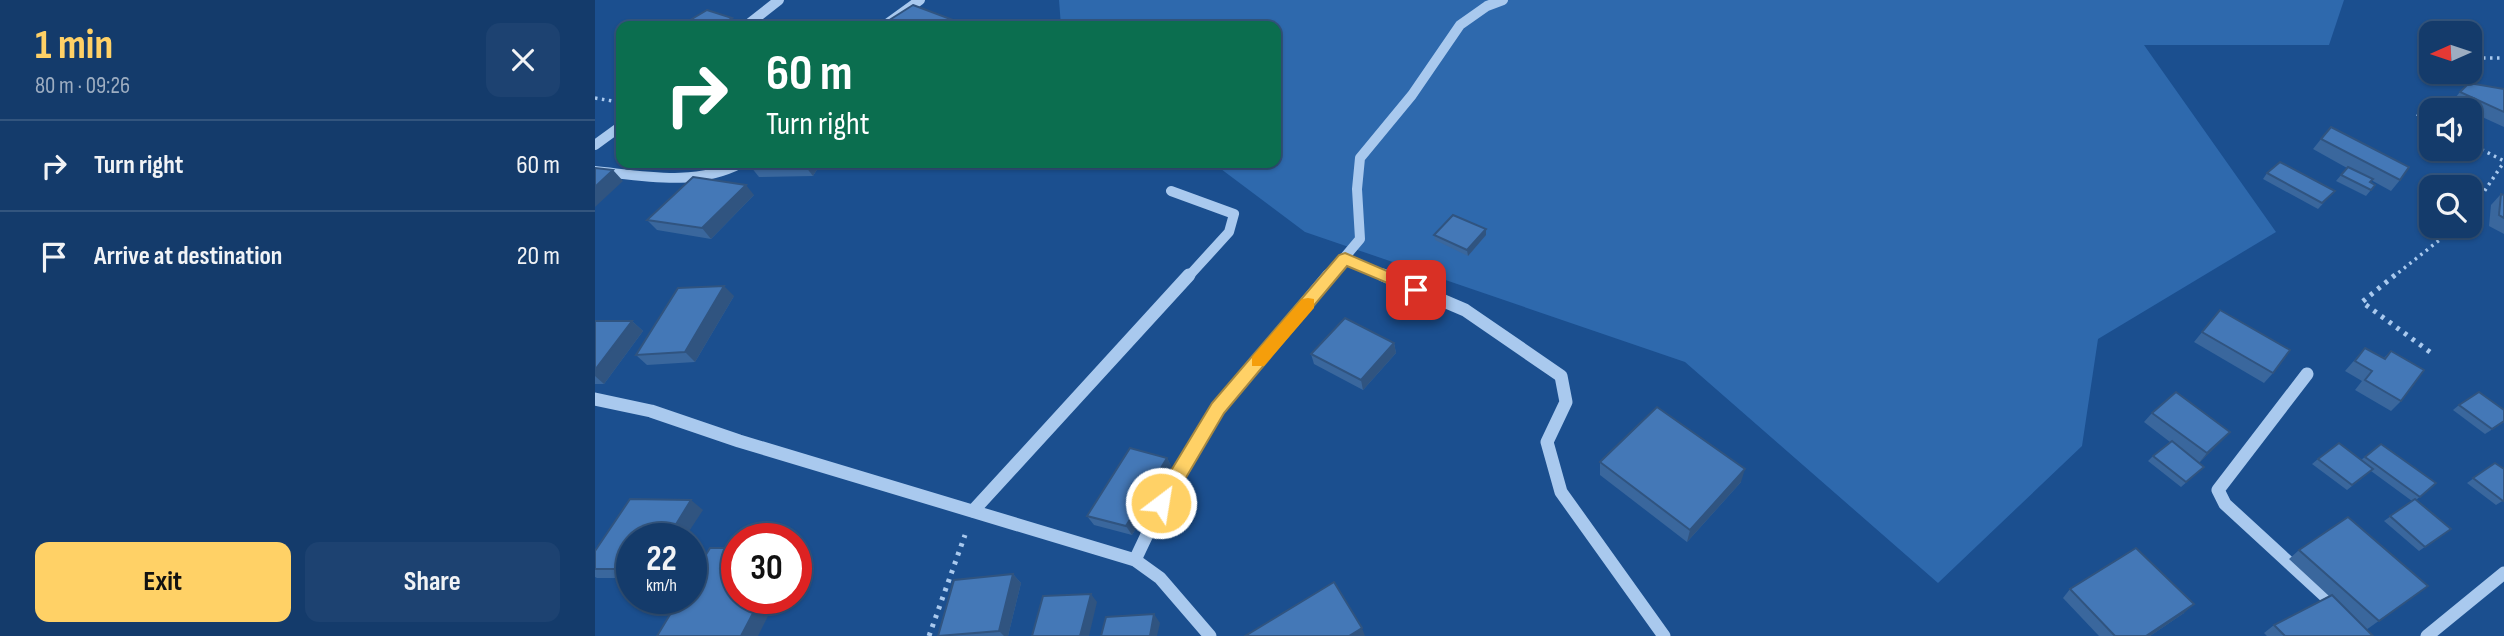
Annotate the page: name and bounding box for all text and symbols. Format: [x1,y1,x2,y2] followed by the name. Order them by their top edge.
[35,20,113,71] text: 1 min
[2419,21,2481,84] north arrow
[2419,21,2482,238] map controls
[486,23,560,97] button: close
[766,45,853,104] text: 60 m
[651,49,742,140] icon: right
[35,72,130,100] text: 80 m · 09:26
[2419,98,2482,161] button: sound
[766,105,870,144] text: Turn right
[35,147,73,185] icon: right
[94,150,183,181] text: Turn right
[516,150,560,181] text: 60 m
[2419,175,2482,238] button: search
[35,238,73,276] icon: arrive
[94,241,282,272] text: Arrive at destination
[517,241,560,272] text: 20 m
[1386,260,1446,320] pin
[1397,271,1435,309] icon: arrive
[1124,466,1198,540] position arrow
[721,523,812,614] speed limit sign: 30
[646,538,677,581] text: 22
[35,542,291,622] button: Exit
[305,542,560,622] button: Share
[646,575,677,596] text: km/h

